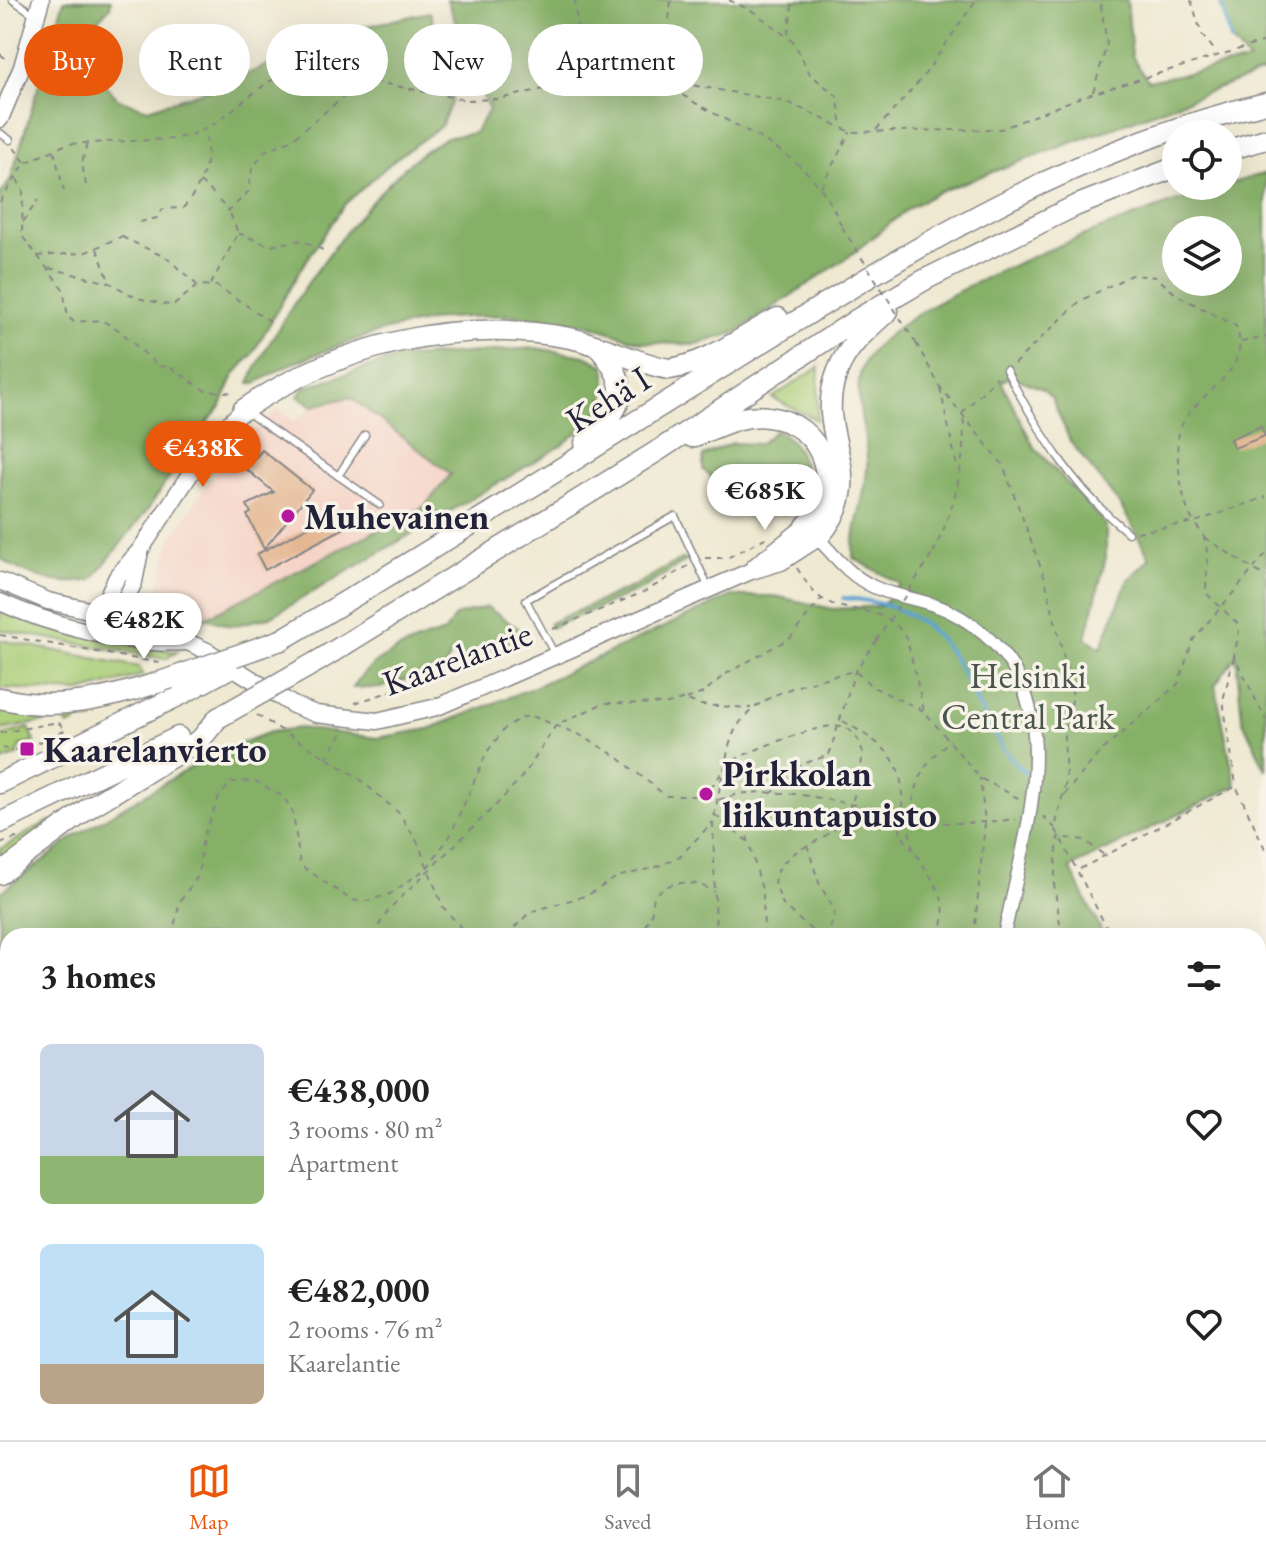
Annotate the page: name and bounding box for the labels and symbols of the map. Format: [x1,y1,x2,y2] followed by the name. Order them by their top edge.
[557,355,659,443] street label: Kehä I
[147,421,259,489] pin: €438K
[709,464,821,532] pin: €685K
[304,493,489,540] place label: Muhevainen
[279,507,297,525] marker: Muhevainen
[88,593,200,661] pin: €482K
[376,609,538,707] street label: Kaarelantie
[941,652,1116,740] park label: Helsinki Central Park
[43,726,267,773] place label: Kaarelanvierto
[18,740,36,758] marker: Kaarelanvierto
[722,750,937,838] place label: Pirkkolan liikuntapuisto
[697,785,715,803] marker: Pirkkolan liikuntapuisto

